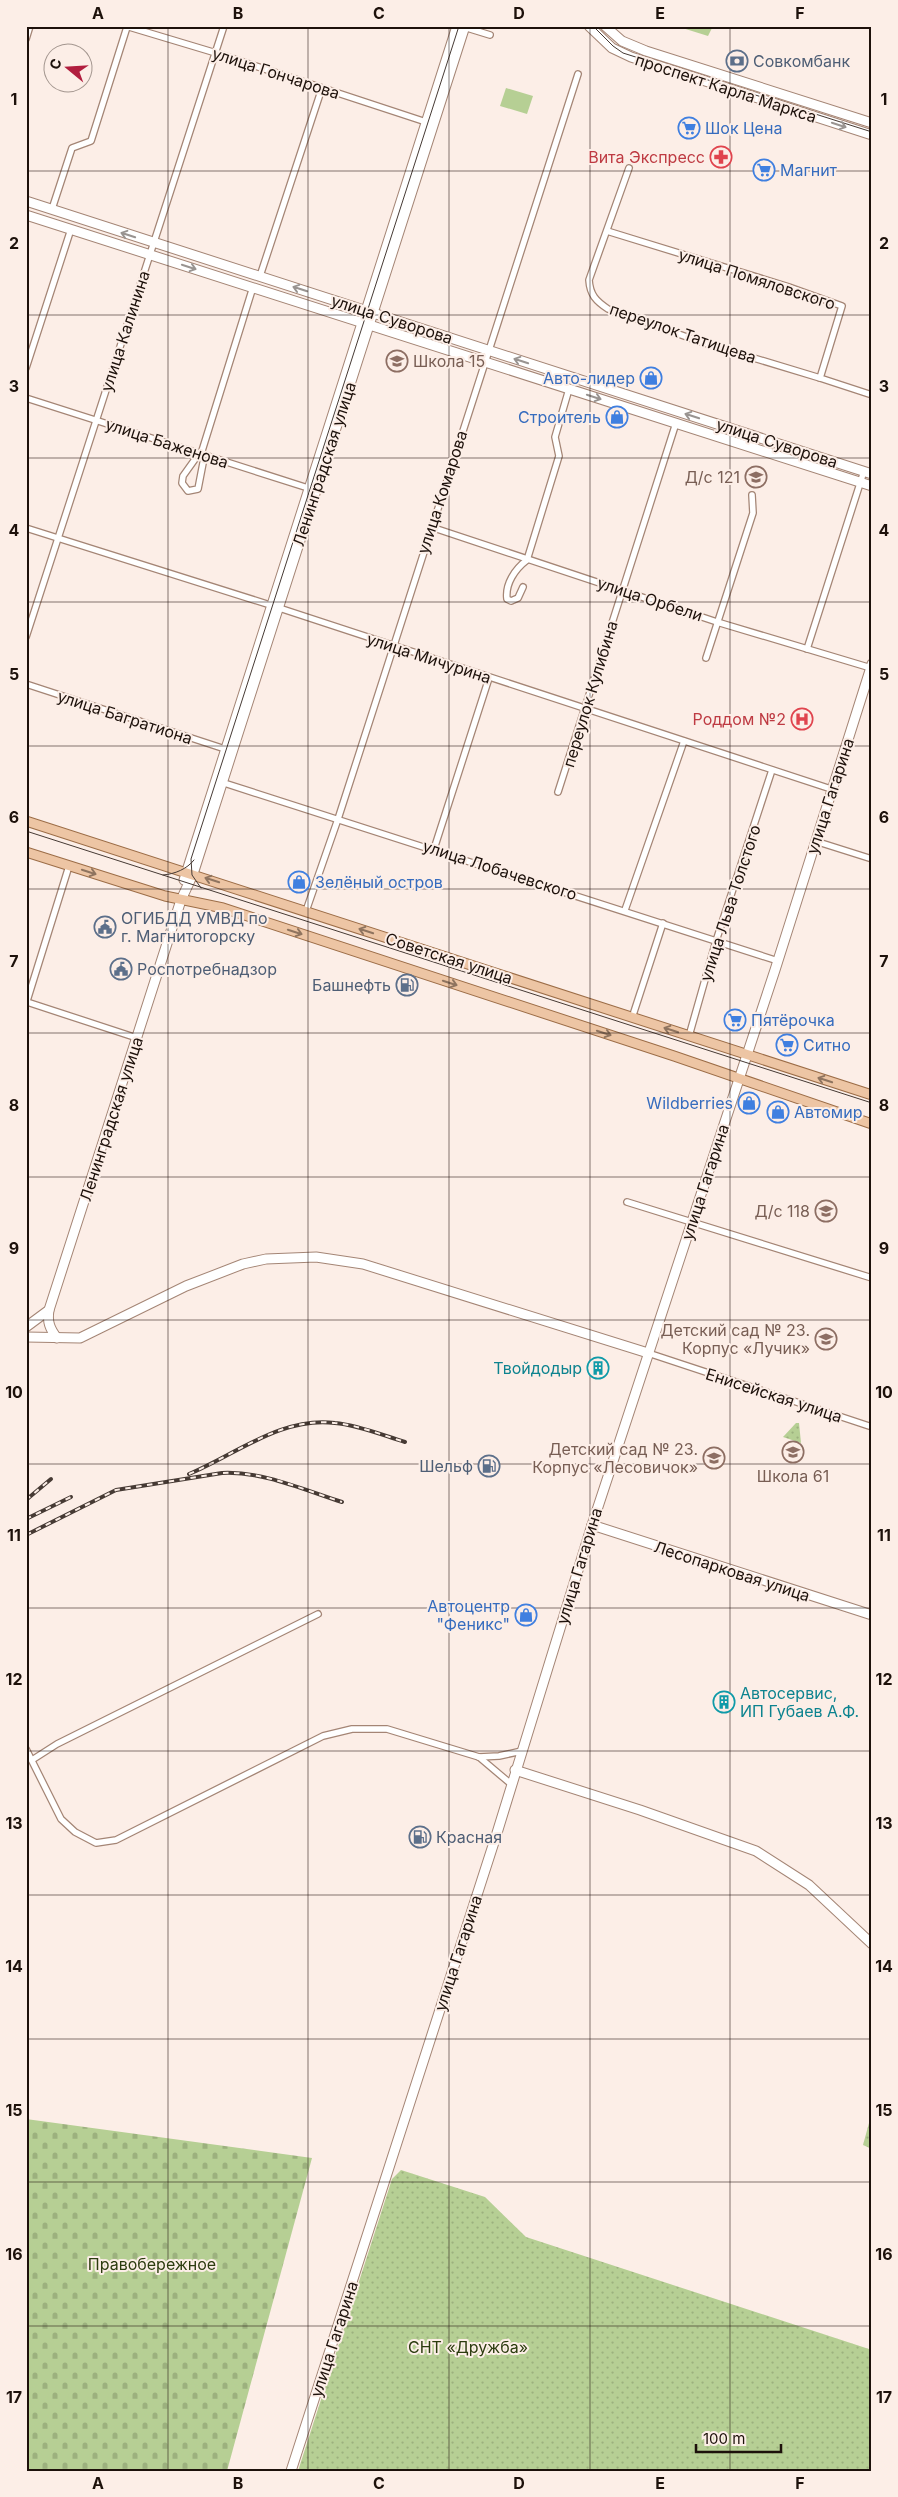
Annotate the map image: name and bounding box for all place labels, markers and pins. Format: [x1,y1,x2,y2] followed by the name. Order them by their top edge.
[725,49,749,73] bank icon: Совкомбанк
[753,51,850,71] place label: Совкомбанк
[677,116,701,140] supermarket icon: Шок Цена
[705,118,782,138] place label: Шок Цена
[709,145,733,169] pharmacy icon: Вита Экспресс
[588,147,705,167] place label: Вита Экспресс
[752,158,776,182] supermarket icon: Магнит
[780,160,838,180] place label: Магнит
[385,349,409,373] school or university icon: Школа 15
[413,351,485,371] place label: Школа 15
[639,366,663,390] shop icon: Авто-лидер
[543,368,635,388] place label: Авто-лидер
[605,405,629,429] shop icon: Строитель
[518,407,601,427] place label: Строитель
[744,465,768,489] school or university icon: Д/с 121
[685,467,740,487] place label: Д/с 121
[790,707,814,731] hospital icon: Роддом №2
[693,709,786,729] place label: Роддом №2
[287,870,311,894] shop icon: Зелёный остров
[315,872,443,892] place label: Зелёный остров
[121,908,268,946] place label: ОГИБДД УМВД по г. Магнитогорску
[93,915,117,939] public building icon: ОГИБДД УМВД по г. Магнитогорску
[109,957,133,981] public building icon: Роспотребнадзор
[137,959,277,979] place label: Роспотребнадзор
[395,973,419,997] fuel station icon: Башнефть
[312,975,391,995] place label: Башнефть
[723,1008,747,1032] supermarket icon: Пятёрочка
[751,1010,835,1030] place label: Пятёрочка
[775,1033,799,1057] supermarket icon: Ситно
[803,1035,851,1055] place label: Ситно
[737,1091,761,1115] shop icon: Wildberries
[646,1093,733,1113] place label: Wildberries
[766,1100,790,1124] shop icon: Автомир
[794,1102,862,1122] place label: Автомир
[814,1199,838,1223] school or university icon: Д/с 118
[755,1201,810,1221] place label: Д/с 118
[660,1320,810,1358] place label: Детский сад № 23. Корпус «Лучик»
[814,1327,838,1351] school or university icon: Детский сад № 23. Корпус «Лучик»
[586,1356,610,1380] building icon: Твойдодыр
[493,1358,582,1378] place label: Твойдодыр
[532,1439,698,1477] place label: Детский сад № 23. Корпус «Лесовичок»
[781,1440,805,1464] school or university icon: Школа 61
[702,1446,726,1470] school or university icon: Детский сад № 23. Корпус «Лесовичок»
[477,1454,501,1478] fuel station icon: Шельф
[419,1456,473,1476] place label: Шельф
[757,1466,829,1486] place label: Школа 61
[427,1596,510,1634] place label: Автоцентр "Феникс"
[514,1603,538,1627] shop icon: Автоцентр "Феникс"
[740,1683,859,1721] place label: Автосервис, ИП Губаев А.Ф.
[712,1690,736,1714] building icon: Автосервис, ИП Губаев А.Ф.
[408,1825,432,1849] fuel station icon: Красная
[436,1827,502,1847] place label: Красная

